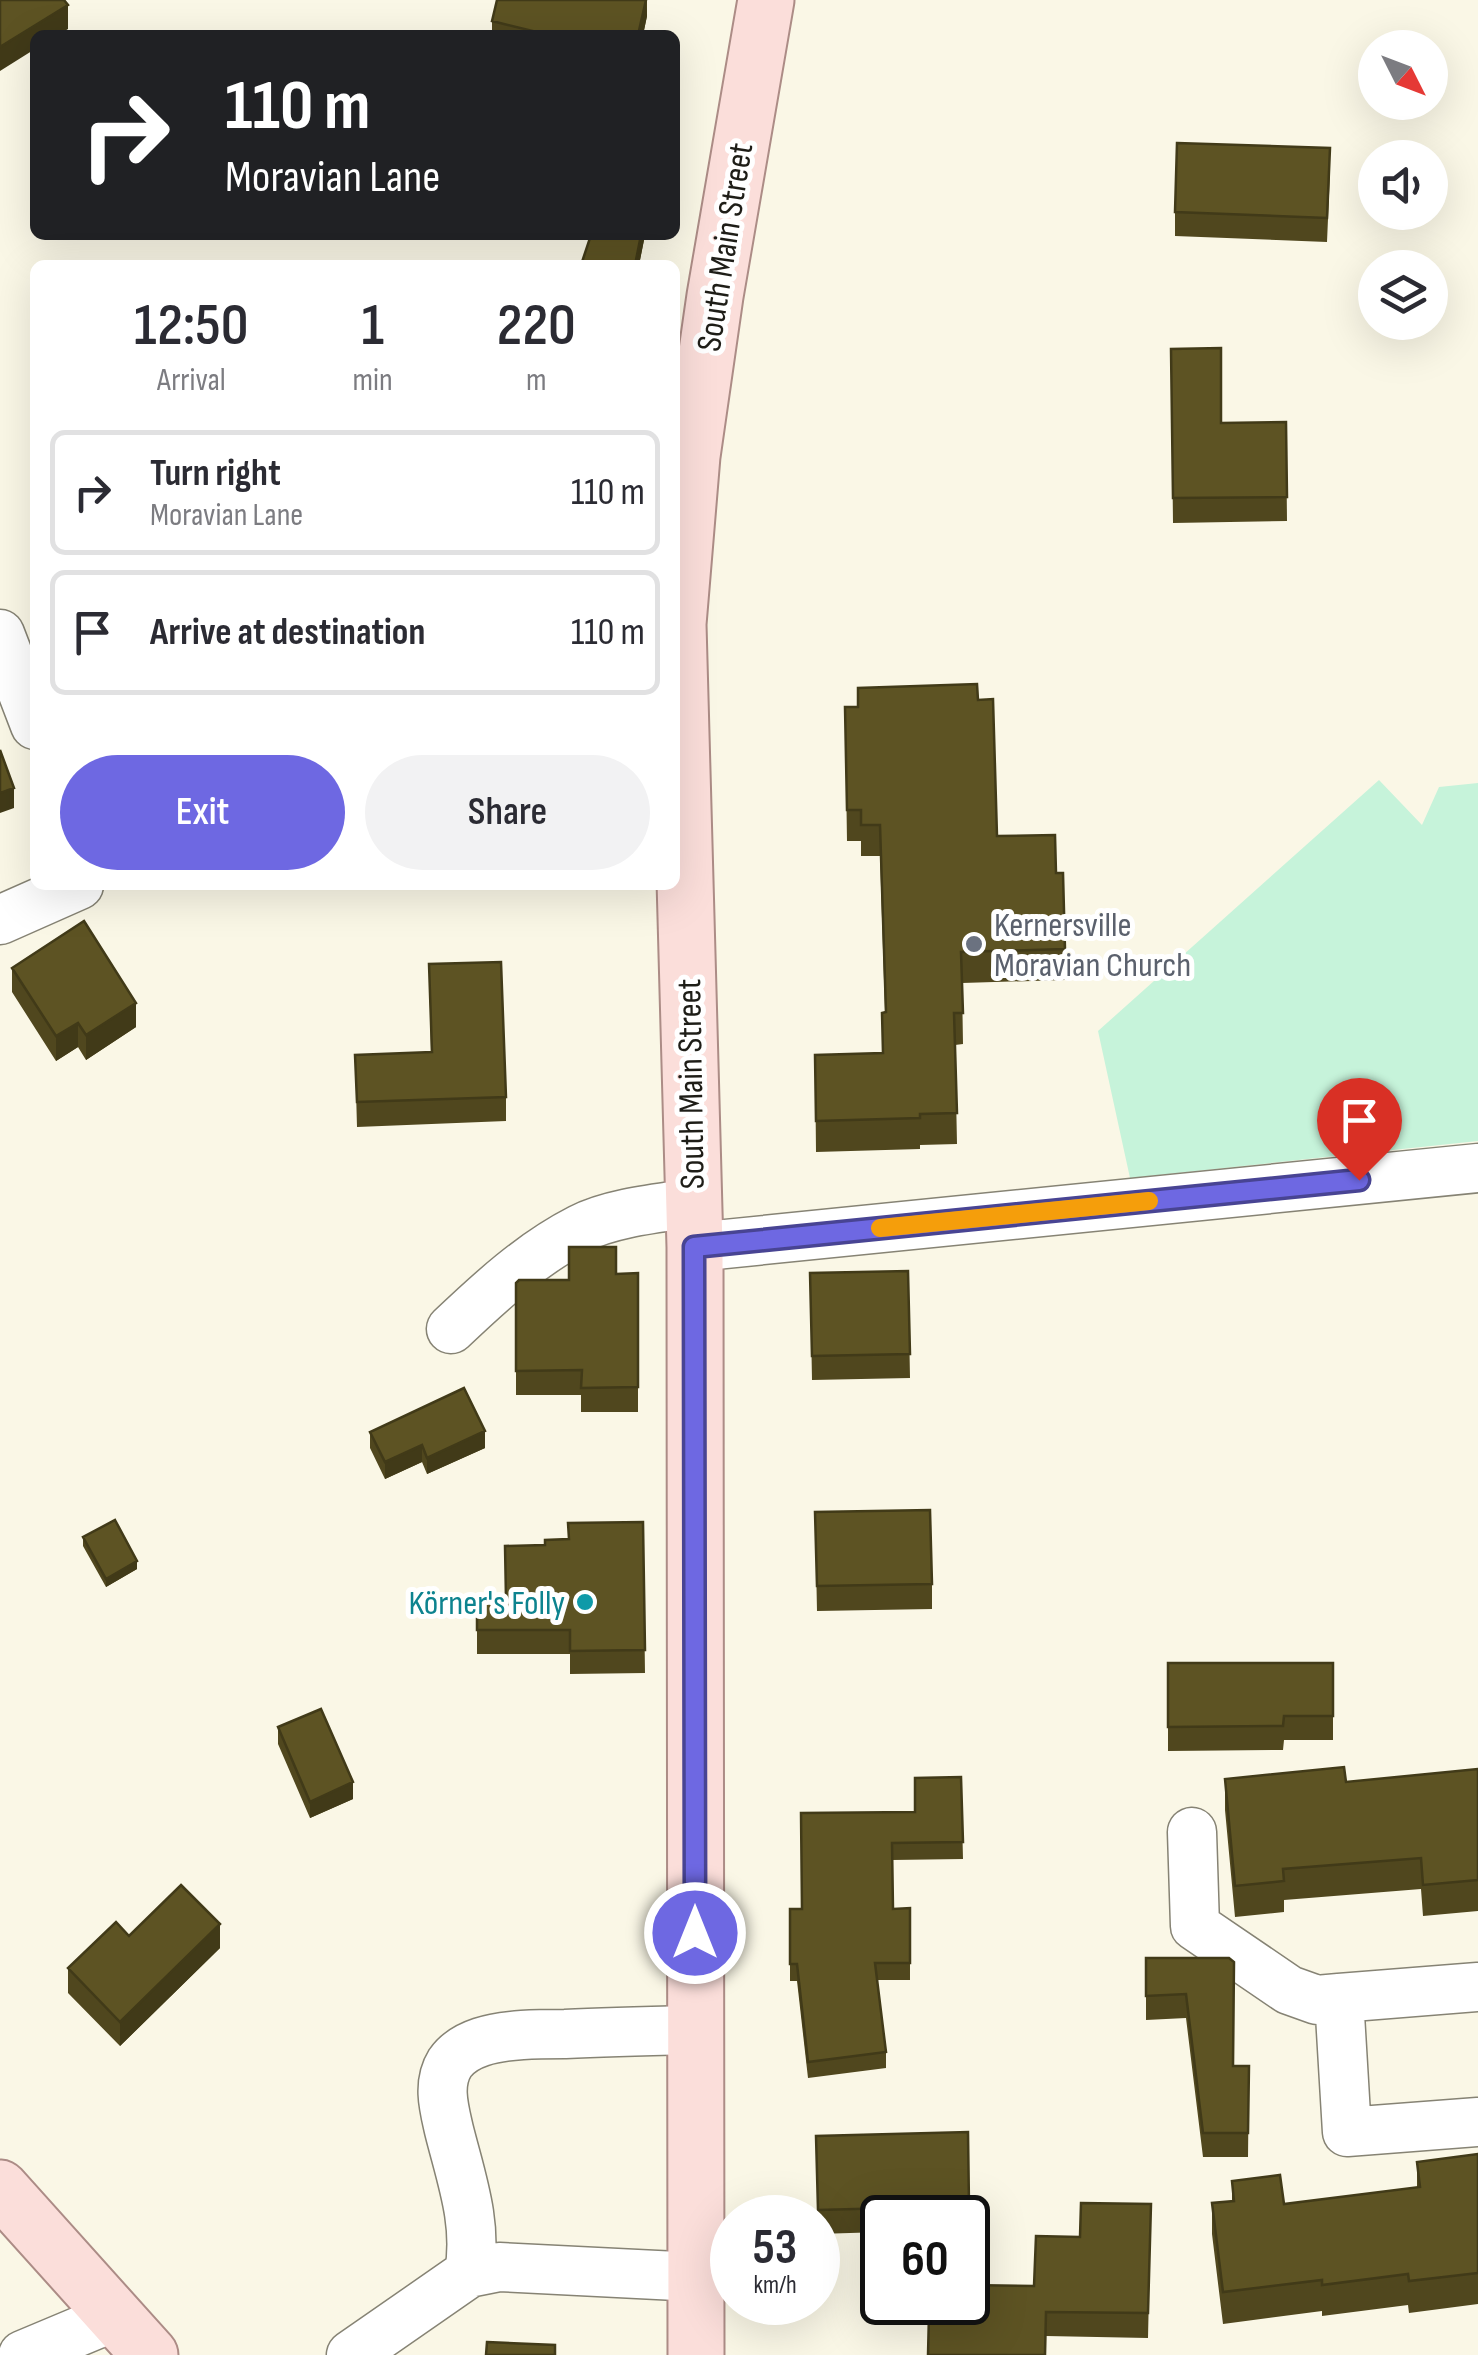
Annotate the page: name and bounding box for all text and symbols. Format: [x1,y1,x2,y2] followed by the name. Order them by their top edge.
[1358,30,1448,120] north arrow
[1358,30,1448,340] map controls
[225,65,371,149] text: 110 m
[60,70,190,200] icon: right
[688,140,763,355] street label: South Main Street
[1358,140,1448,230] button: sound
[225,150,440,205] text: Moravian Lane
[1358,250,1448,340] button: layers
[134,290,249,362] text: 12:50
[361,290,384,362] text: 1
[497,290,576,362] text: 220
[157,361,226,400] text: Arrival
[353,361,393,400] text: min
[526,361,547,400] text: m
[150,451,281,496] text: Turn right
[65,465,120,520] icon: right
[571,470,645,515] text: 110 m
[150,496,303,535] text: Moravian Lane
[65,605,120,660] icon: arrive
[150,610,425,655] text: Arrive at destination
[571,610,645,655] text: 110 m
[60,755,345,870] button: Exit
[365,755,650,870] button: Share
[994,904,1191,987] place label: Kernersville Moravian Church
[963,933,985,955] marker: Kernersville Moravian Church
[668,978,715,1190] street label: South Main Street
[1317,1078,1402,1181] pin
[1332,1093,1387,1148] icon: arrive
[408,1582,565,1625] place label: Körner's Folly
[574,1591,596,1613] marker: Körner's Folly
[643,1881,747,1985] position arrow
[860,2195,990,2325] speed limit sign: 60
[753,2218,797,2278] text: 53
[753,2270,797,2301] text: km/h

